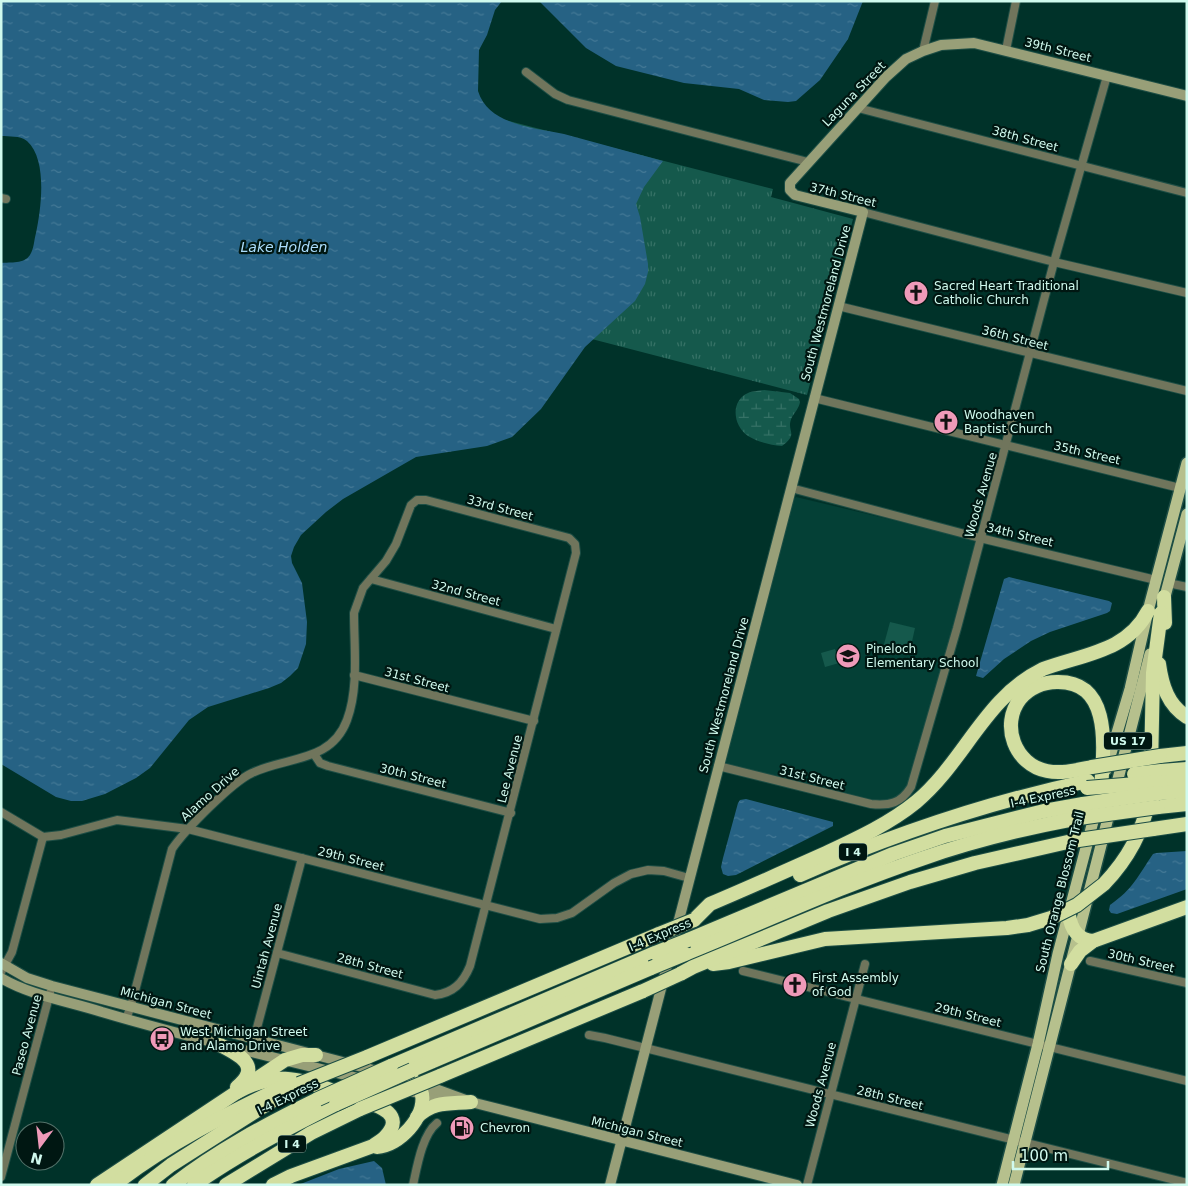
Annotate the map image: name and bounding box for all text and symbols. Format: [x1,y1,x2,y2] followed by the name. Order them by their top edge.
[1023,35,1093,65] street label: 39th Street
[820,59,889,129] street label: Laguna Street
[990,123,1060,155] street label: 38th Street
[808,180,878,210] street label: 37th Street
[798,223,854,383] street label: South Westmoreland Drive
[241,239,327,255] water label: Lake Holden
[934,279,1079,307] place label: Sacred Heart Traditional Catholic Church
[903,280,929,306] church icon: Sacred Heart Traditional Catholic Church
[980,323,1050,353] street label: 36th Street
[964,408,1052,436] place label: Woodhaven Baptist Church
[933,409,959,435] church icon: Woodhaven Baptist Church
[1052,439,1122,468] street label: 35th Street
[962,451,1000,539] street label: Woods Avenue
[465,492,535,524] street label: 33rd Street
[985,521,1055,550] street label: 34th Street
[430,577,502,609] street label: 32nd Street
[696,615,752,775] street label: South Westmoreland Drive
[866,642,979,670] place label: Pineloch Elementary School
[835,643,861,669] school or university icon: Pineloch Elementary School
[383,665,451,695] street label: 31st Street
[1104,732,1152,749] road number: US 17
[495,734,525,804] street label: Lee Avenue
[378,761,448,791] street label: 30th Street
[778,763,846,793] street label: 31st Street
[178,764,242,824] street label: Alamo Drive
[1009,783,1077,811] street label: I-4 Express
[1033,810,1087,974] street label: South Orange Blossom Trail
[316,844,386,874] street label: 29th Street
[839,844,867,860] road number: I 4
[249,902,285,990] street label: Uintah Avenue
[627,916,693,954] street label: I-4 Express
[1106,947,1176,976] street label: 30th Street
[335,950,405,982] street label: 28th Street
[812,971,899,999] place label: First Assembly of God
[782,972,808,998] church icon: First Assembly of God
[119,984,214,1022] street label: Michigan Street
[9,993,45,1077] street label: Paseo Avenue
[933,1000,1003,1030] street label: 29th Street
[180,1025,308,1053] place label: West Michigan Street and Alamo Drive
[149,1026,175,1052] bus stop icon: West Michigan Street and Alamo Drive
[803,1041,839,1129] street label: Woods Avenue
[255,1076,321,1118] street label: I-4 Express
[855,1083,925,1113] street label: 28th Street
[590,1114,685,1150] street label: Michigan Street
[449,1115,475,1141] fuel station icon: Chevron
[15,1121,65,1171] north arrow
[480,1121,530,1135] place label: Chevron
[278,1136,306,1152] road number: I 4
[1013,1138,1108,1170] scale bar
[1020,1147,1068,1165] text: 100 m
[29,1149,44,1168] text: N

